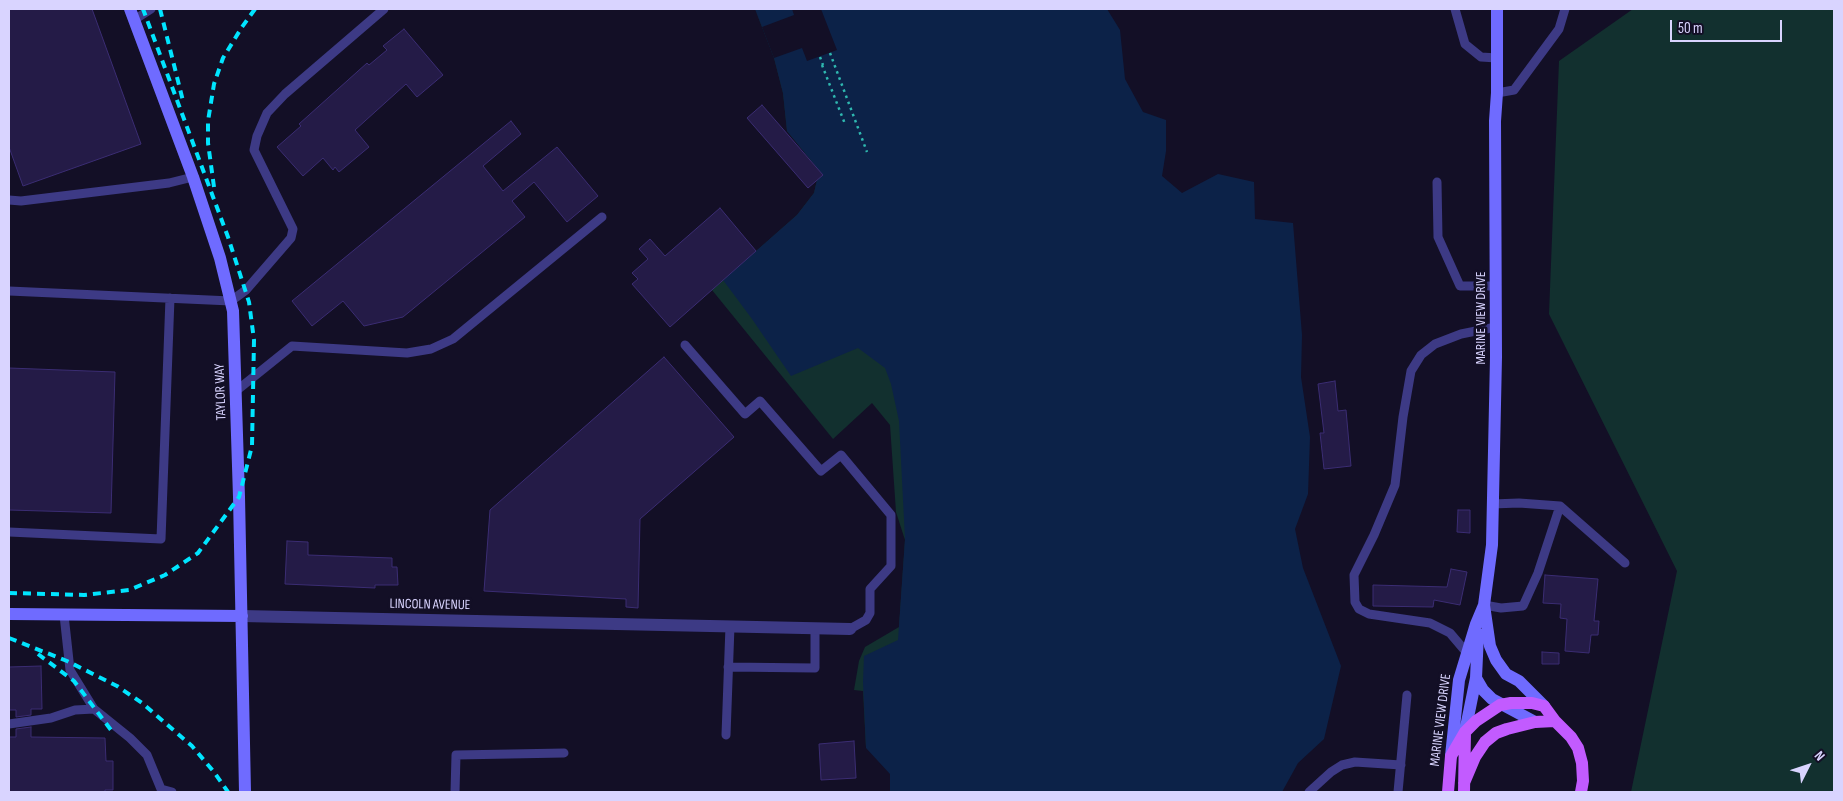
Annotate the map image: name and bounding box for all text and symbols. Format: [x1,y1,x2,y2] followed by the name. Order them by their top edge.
[1673,10,1786,42] scale bar
[1678,19,1703,38] text: 50 m
[1473,271,1489,365] street label: MARINE VIEW DRIVE
[212,363,230,421] street label: TAYLOR WAY
[389,596,471,614] street label: LINCOLN AVENUE
[1427,673,1455,767] street label: MARINE VIEW DRIVE
[1783,741,1833,791] north arrow
[1811,747,1829,764] text: N

